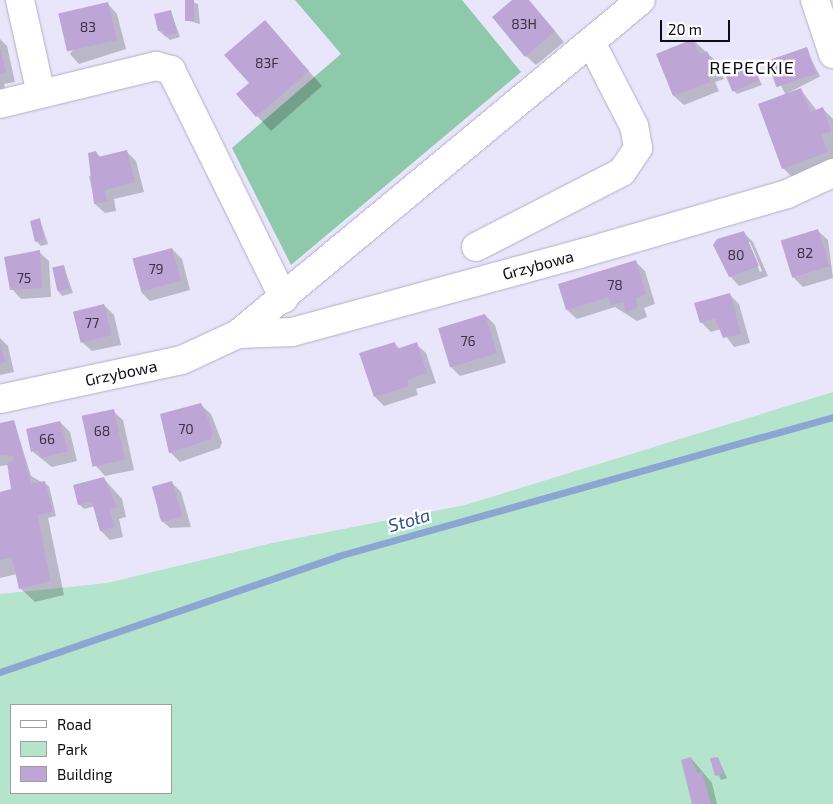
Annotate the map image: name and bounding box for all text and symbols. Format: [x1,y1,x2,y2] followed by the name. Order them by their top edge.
[663,10,733,42] scale bar
[511,16,537,32] house number: 83H
[80,19,96,35] house number: 83
[668,20,702,38] text: 20 m
[255,55,279,71] house number: 83F
[708,56,796,78] district label: REPECKIE
[797,245,813,261] house number: 82
[500,246,576,284] street label: Grzybowa
[728,247,744,263] house number: 80
[148,261,164,277] house number: 79
[17,270,31,286] house number: 75
[607,277,623,293] house number: 78
[85,315,99,331] house number: 77
[460,333,476,349] house number: 76
[83,356,159,390] street label: Grzybowa
[178,421,194,437] house number: 70
[94,423,110,439] house number: 68
[39,431,55,447] house number: 66
[386,504,432,536] water label: Stoła
[10,704,172,794] legend
[57,715,92,733] text: Road
[57,740,88,758] text: Park
[57,765,112,783] text: Building

